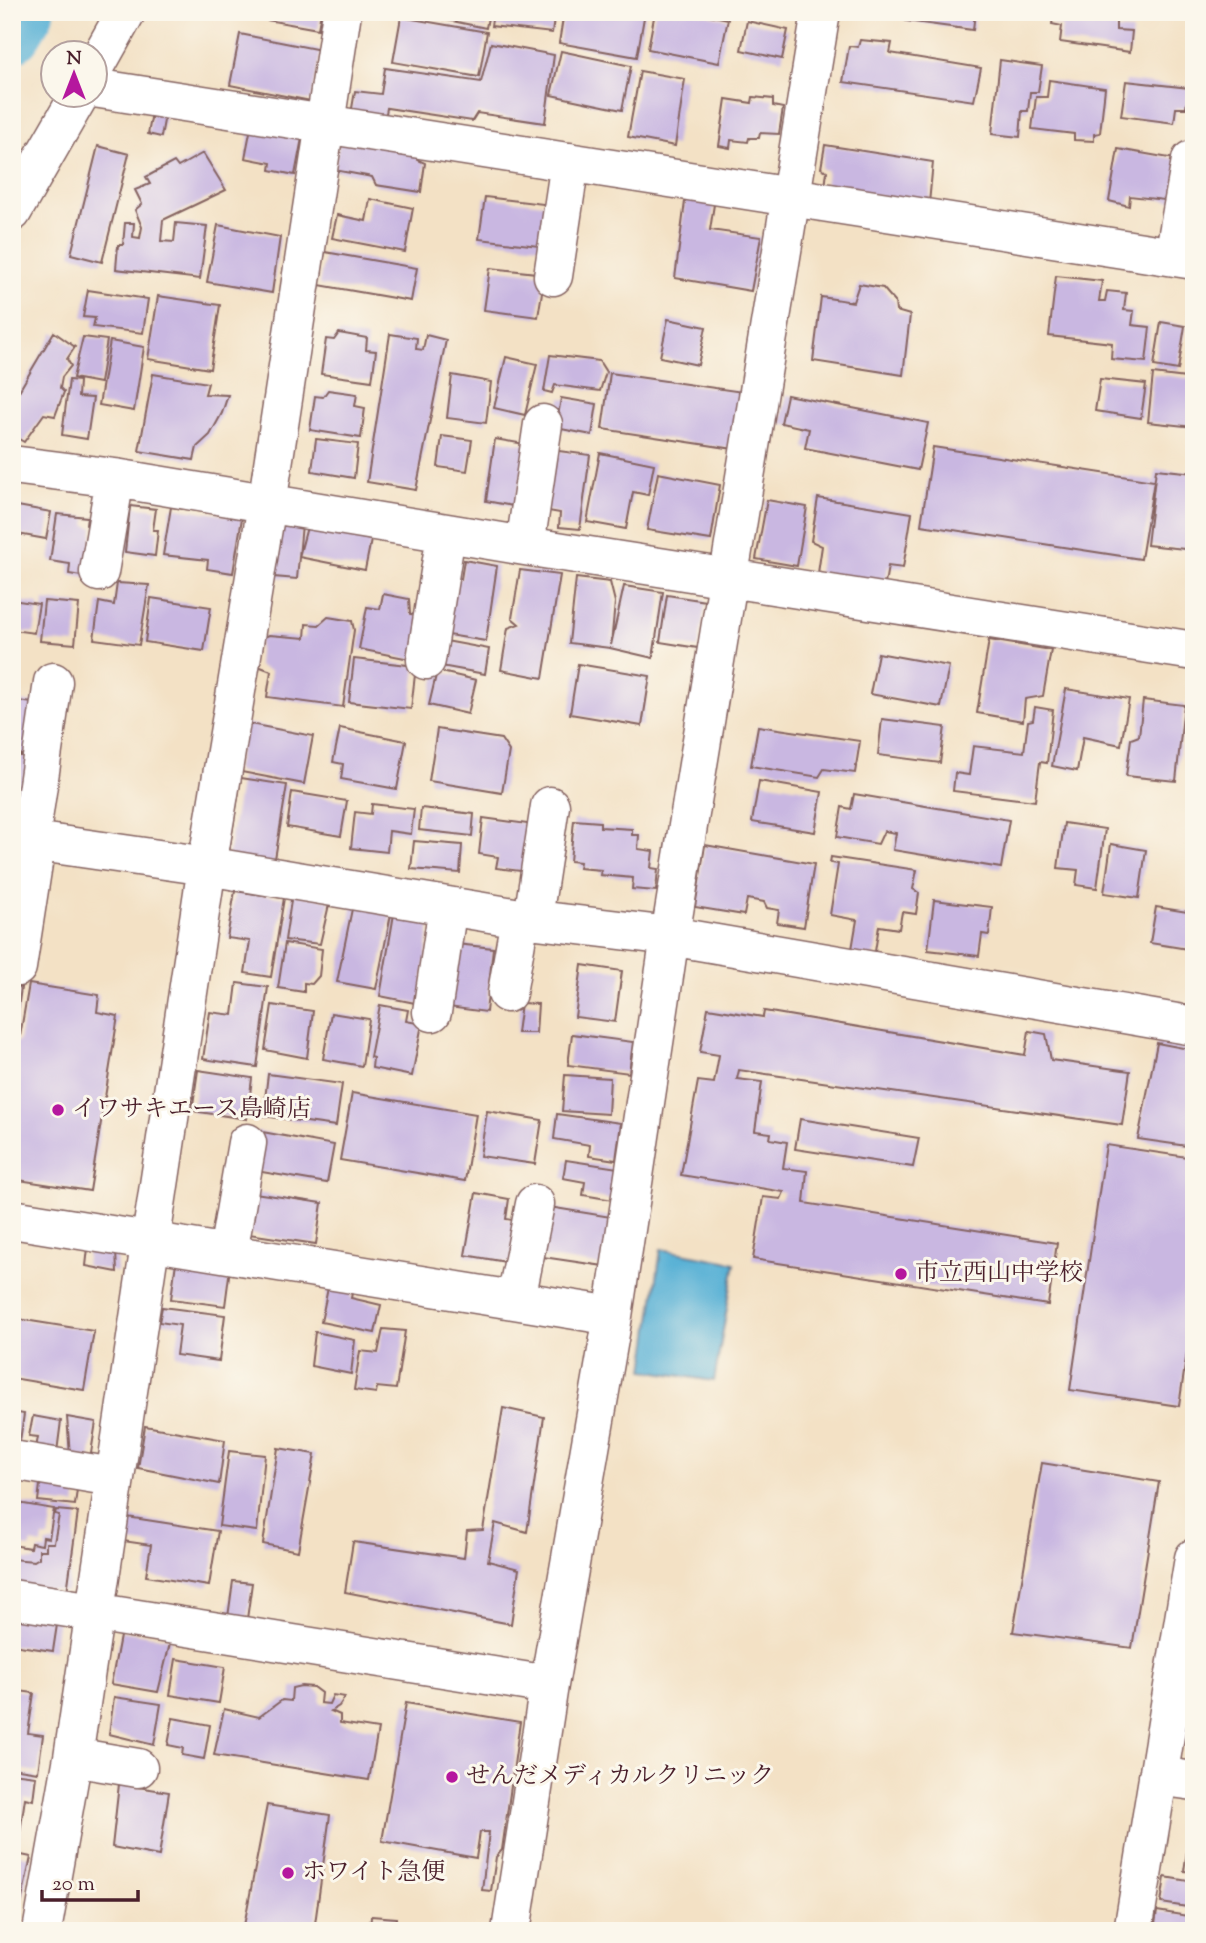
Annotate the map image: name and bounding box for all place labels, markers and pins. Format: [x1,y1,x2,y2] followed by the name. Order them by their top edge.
[72,1093,311,1127] place label: イワサキエース島崎店
[50,1102,66,1118] marker: イワサキエース島崎店
[915,1257,1083,1291] place label: 市立西山中学校
[893,1266,909,1282] marker: 市立西山中学校
[466,1760,774,1794] place label: せんだメディカルクリニック
[444,1769,460,1785] marker: せんだメディカルクリニック
[302,1856,445,1890] place label: ホワイト急便
[280,1865,296,1881] marker: ホワイト急便

